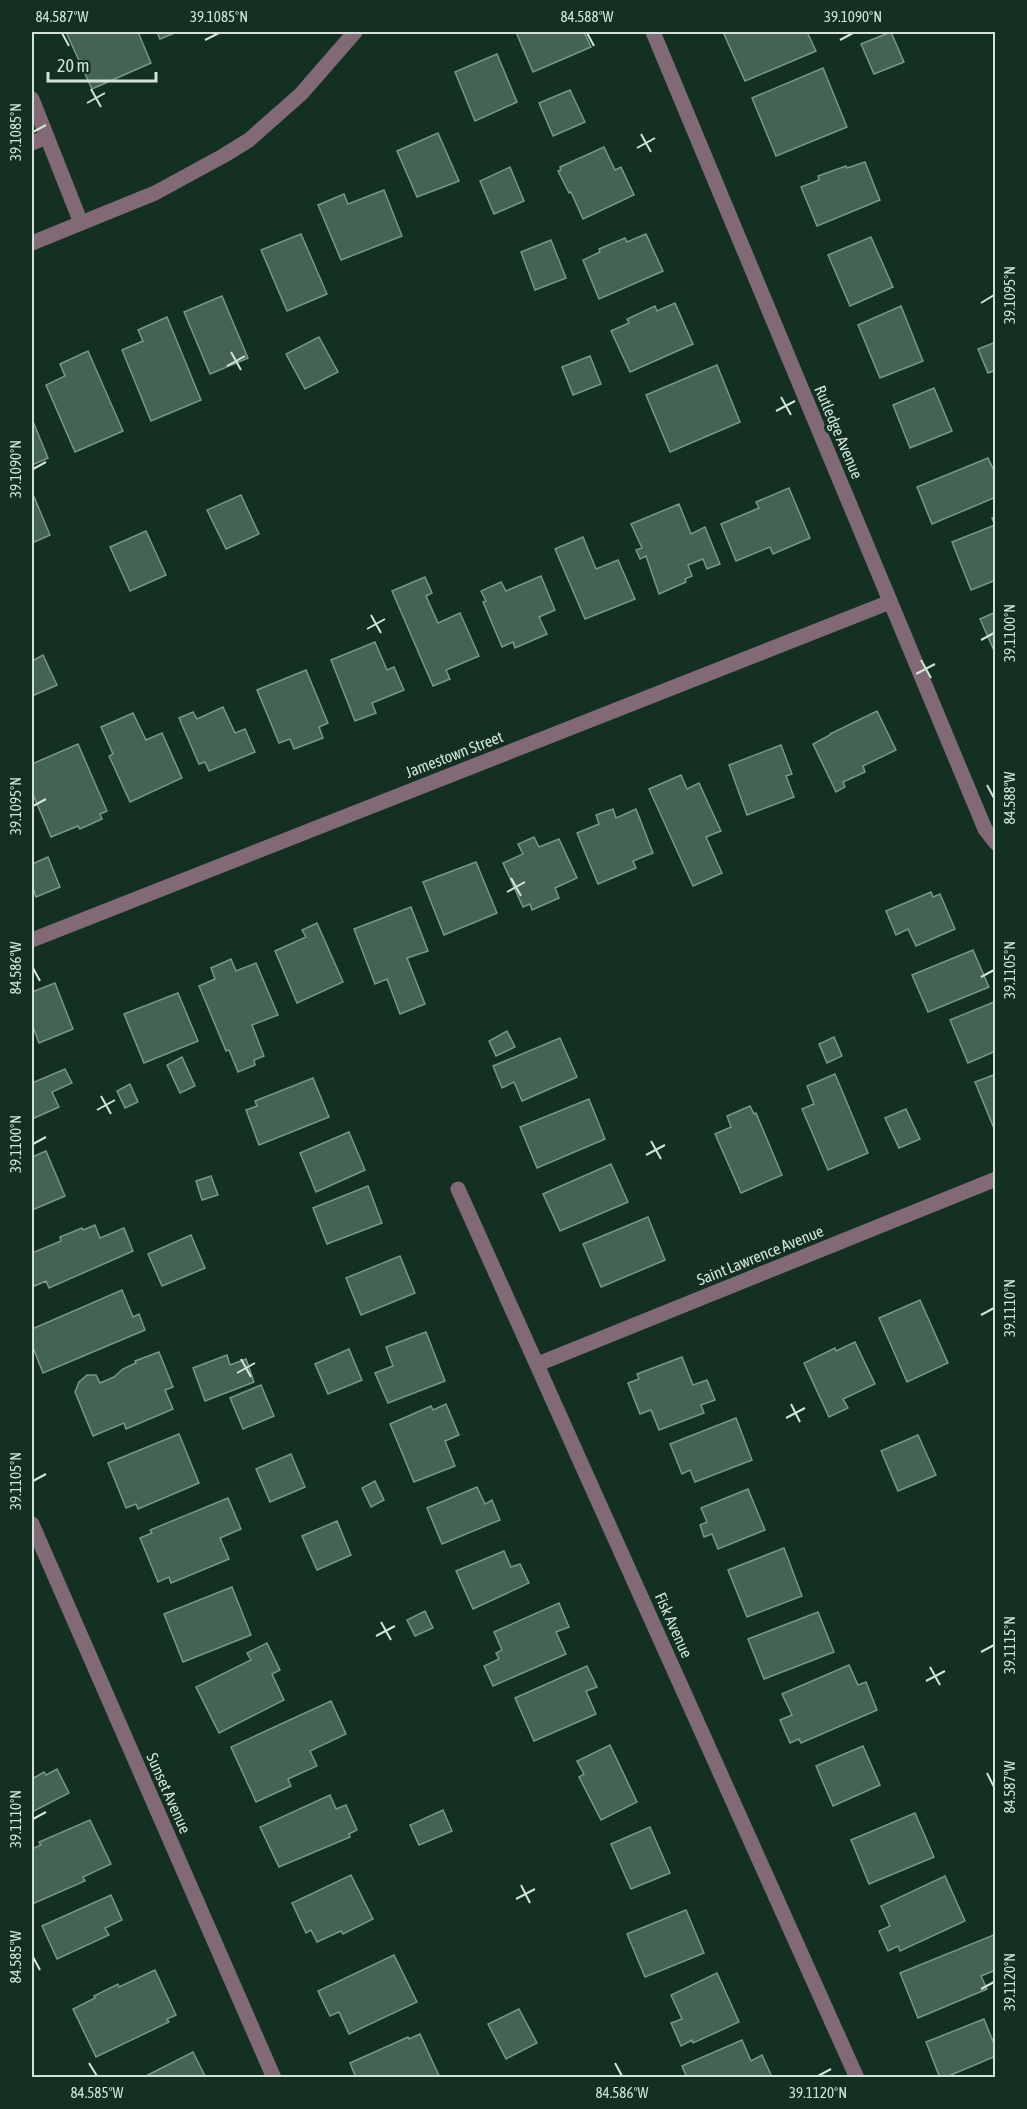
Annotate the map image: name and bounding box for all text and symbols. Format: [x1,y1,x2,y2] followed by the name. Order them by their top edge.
[36,8,89,25] text: 84.587°W
[190,8,248,25] text: 39.1085°N
[561,8,614,25] text: 84.588°W
[824,8,882,25] text: 39.1090°N
[48,45,156,83] scale bar
[57,55,89,76] text: 20 m
[7,103,24,161] text: 39.1085°N
[1001,266,1018,324] text: 39.1095°N
[810,383,867,482] street label: Rutledge Avenue
[7,440,24,498] text: 39.1090°N
[1001,604,1018,662] text: 39.1100°N
[402,727,506,781] street label: Jamestown Street
[1001,771,1018,824] text: 84.588°W
[7,777,24,835] text: 39.1095°N
[7,941,24,994] text: 84.586°W
[1001,941,1018,999] text: 39.1105°N
[7,1115,24,1173] text: 39.1100°N
[694,1221,826,1289] street label: Saint Lawrence Avenue
[1001,1279,1018,1337] text: 39.1110°N
[7,1452,24,1510] text: 39.1105°N
[652,1590,696,1660] street label: Fisk Avenue
[1001,1616,1018,1674] text: 39.1115°N
[143,1750,195,1836] street label: Sunset Avenue
[1001,1760,1018,1813] text: 84.587°W
[7,1790,24,1848] text: 39.1110°N
[7,1930,24,1983] text: 84.585°W
[1001,1953,1018,2011] text: 39.1120°N
[71,2084,124,2101] text: 84.585°W
[596,2084,649,2101] text: 84.586°W
[789,2084,847,2101] text: 39.1120°N

